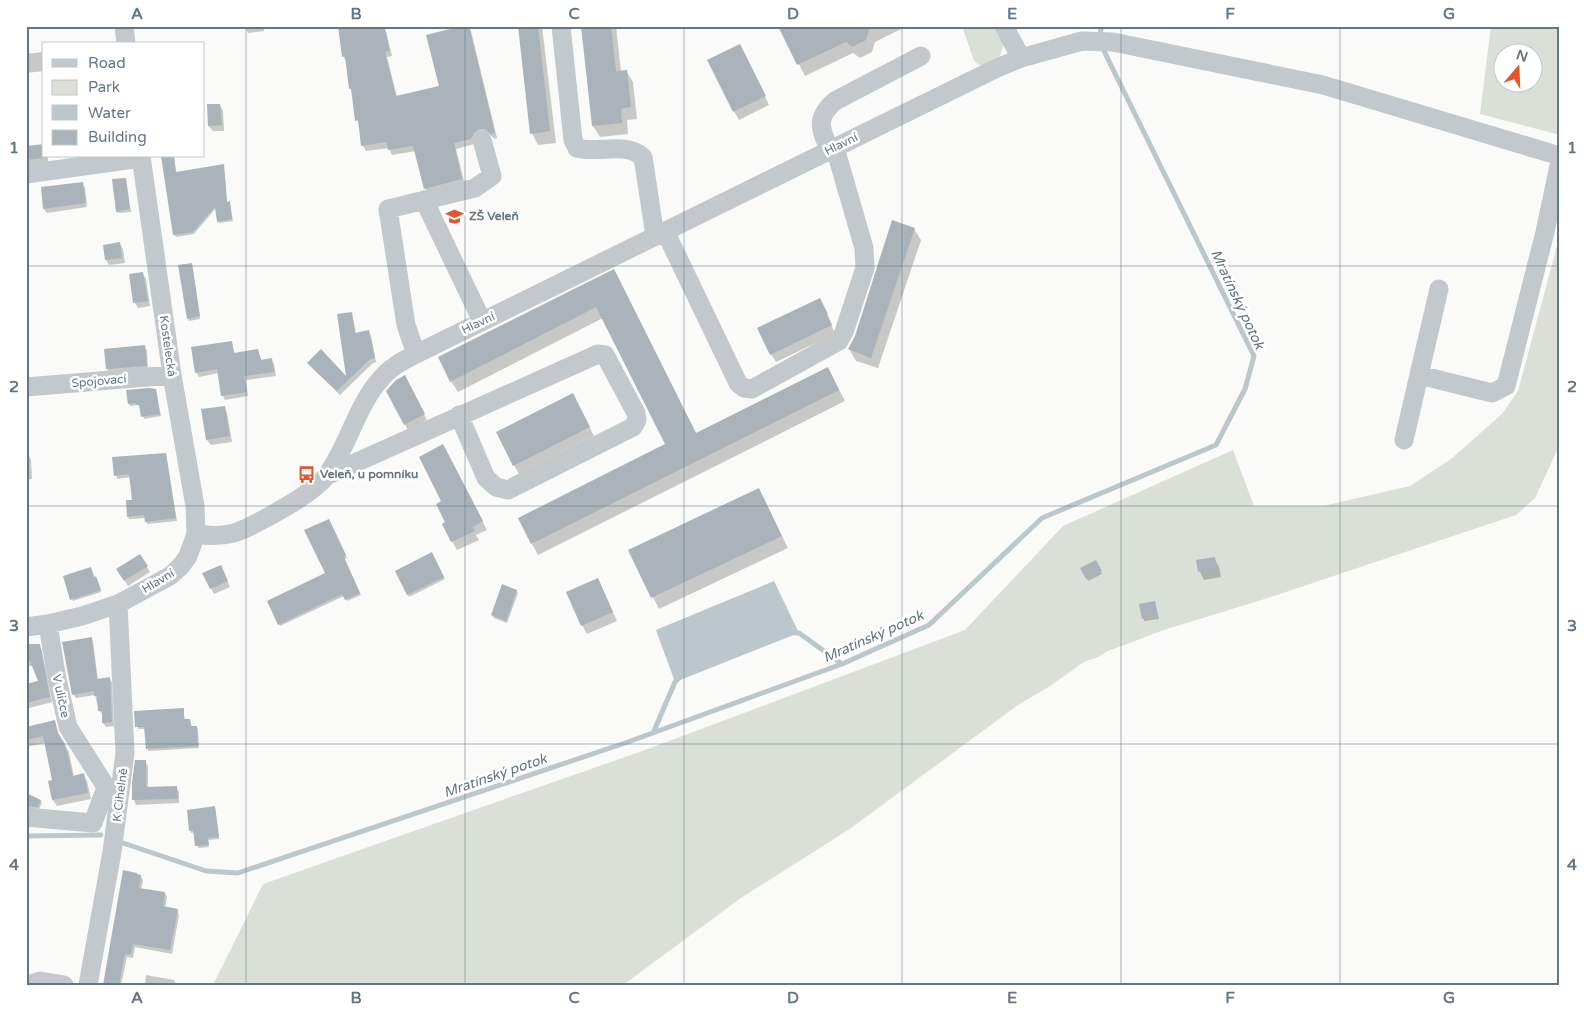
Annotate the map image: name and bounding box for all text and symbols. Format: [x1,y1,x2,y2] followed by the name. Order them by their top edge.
[131,4,143,24] text: A
[350,4,362,24] text: B
[568,4,580,24] text: C
[787,4,799,24] text: D
[1007,4,1017,24] text: E
[1225,4,1235,24] text: F
[1443,4,1455,24] text: G
[42,42,205,158] legend
[1494,42,1544,92] north arrow
[1514,46,1530,66] text: N
[88,54,126,72] text: Road
[88,78,120,96] text: Park
[88,104,131,122] text: Water
[88,128,147,146] text: Building
[822,130,860,158] street label: Hlavní
[9,138,19,158] text: 1
[1567,138,1577,158] text: 1
[445,206,465,226] school or university icon: ZŠ Veleň
[469,209,519,223] place label: ZŠ Veleň
[1207,247,1269,353] water label: Mratínský potok
[459,309,497,337] street label: Hlavní
[157,314,179,378] street label: Kostelecká
[71,372,127,390] street label: Spojovací
[9,377,19,397] text: 2
[1567,377,1577,397] text: 2
[296,464,316,484] bus stop icon: Veleň, u pomníku
[320,467,418,482] place label: Veleň, u pomníku
[139,566,177,596] street label: Hlavní
[820,606,927,666] water label: Mratínský potok
[9,616,19,636] text: 3
[1567,616,1577,636] text: 3
[50,673,72,719] street label: V uličce
[441,749,550,801] water label: Mratínský potok
[110,767,130,822] street label: K Cihelně
[9,855,19,875] text: 4
[1567,855,1577,875] text: 4
[131,988,143,1008] text: A
[350,988,362,1008] text: B
[568,988,580,1008] text: C
[787,988,799,1008] text: D
[1007,988,1017,1008] text: E
[1225,988,1235,1008] text: F
[1443,988,1455,1008] text: G

